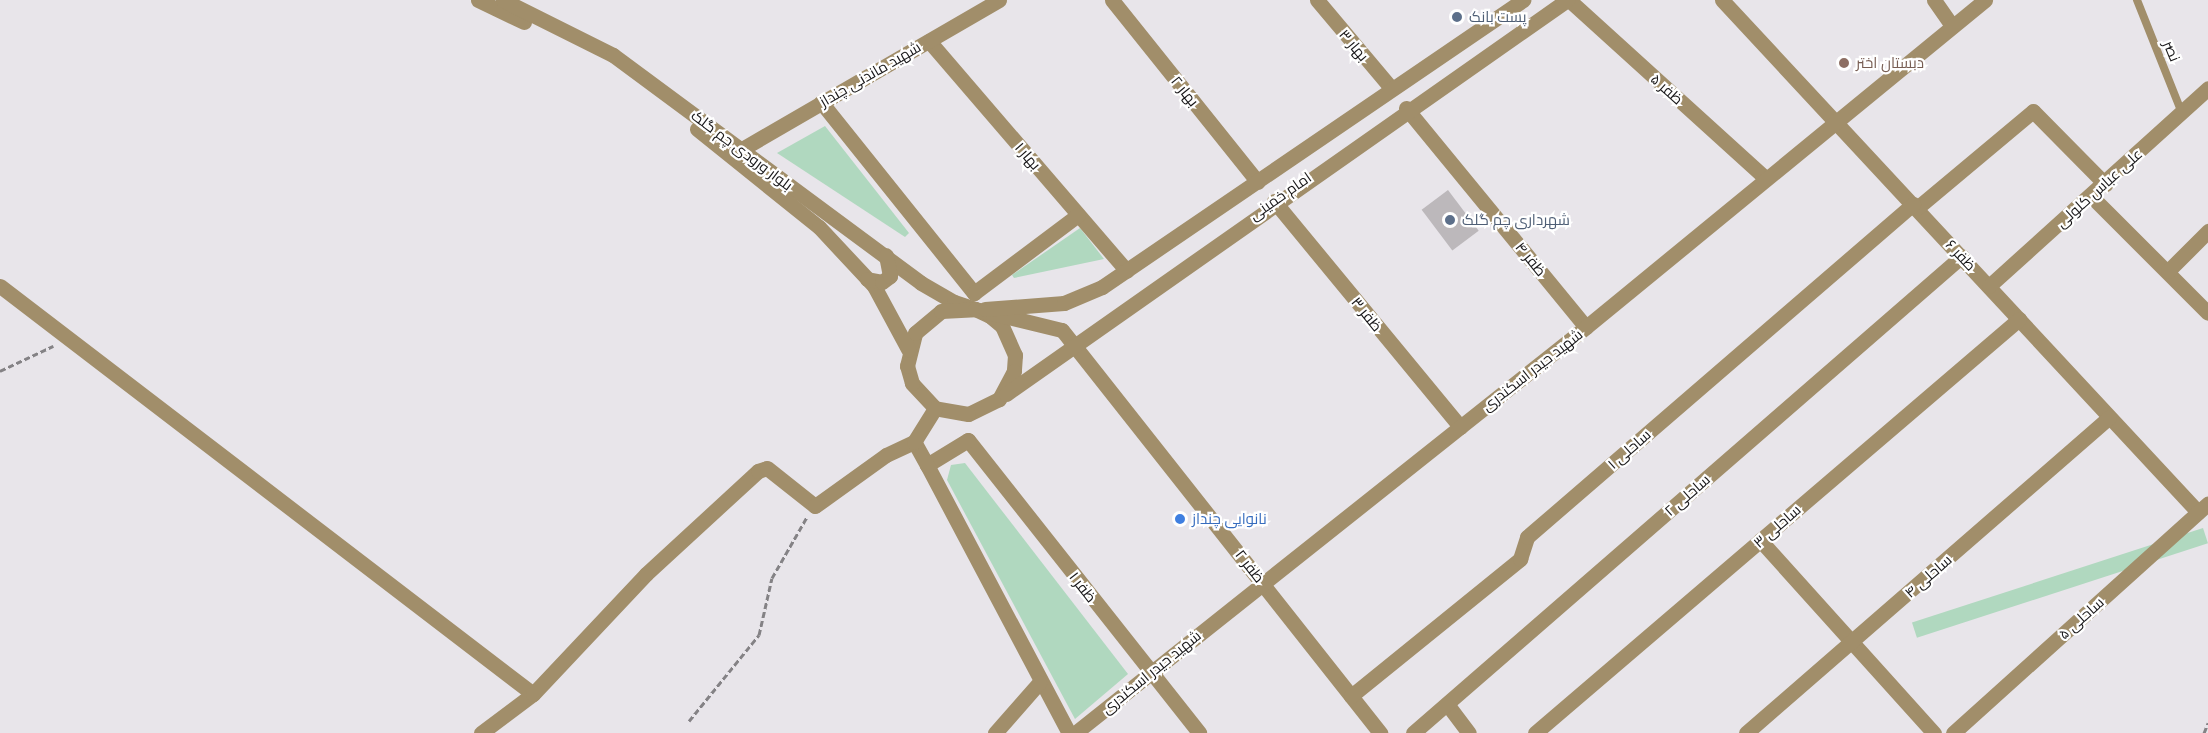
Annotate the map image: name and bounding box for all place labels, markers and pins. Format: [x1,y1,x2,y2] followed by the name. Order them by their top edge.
[1469,8,1526,26] place label: پست بانک
[1450,10,1464,24] marker: پست بانک
[1856,54,1924,72] place label: دبستان اختر
[1837,56,1851,70] marker: دبستان اختر
[1462,211,1570,229] place label: شهرداری چم گلک
[1443,213,1457,227] marker: شهرداری چم گلک
[1192,510,1267,528] place label: نانوایی چنداز
[1173,512,1187,526] marker: نانوایی چنداز

